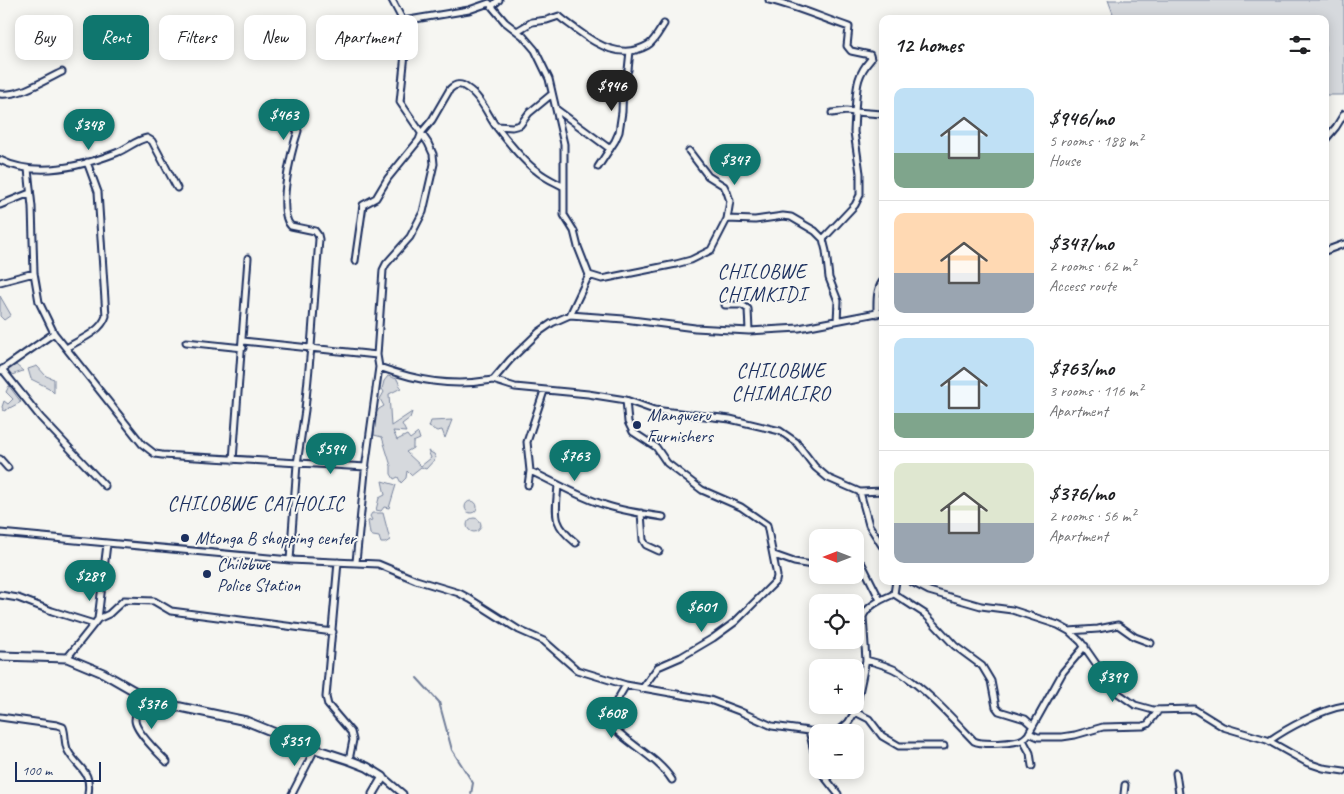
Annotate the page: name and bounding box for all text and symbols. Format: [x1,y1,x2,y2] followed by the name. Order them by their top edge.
[15,15,73,60] chip: Buy
[83,15,149,60] chip: Rent
[159,15,234,60] chip: Filters
[244,15,306,60] chip: New
[316,15,418,60] chip: Apartment
[1286,31,1314,59] icon: filters
[894,32,963,58] text: 12 homes
[582,70,642,112] pin: $946
[598,76,626,96] text: $946
[254,98,314,141] pin: $463
[269,105,299,125] text: $463
[1049,105,1114,131] text: $946/mo
[59,108,119,151] pin: $348
[934,108,994,168] icon: home
[75,115,103,135] text: $348
[1049,131,1143,151] text: 5 rooms · 188 m²
[705,144,765,186] pin: $347
[721,150,749,170] text: $347
[1049,151,1080,171] text: House
[1049,230,1114,256] text: $347/mo
[934,233,994,293] icon: home
[1049,256,1135,276] text: 2 rooms · 62 m²
[717,259,811,307] district label: CHILOBWE CHIMKIDI
[1049,276,1116,296] text: Access route
[1049,355,1114,381] text: $763/mo
[732,358,832,406] district label: CHILOBWE CHIMALIRO
[934,358,994,418] icon: home
[1049,381,1143,401] text: 3 rooms · 116 m²
[1049,401,1108,421] text: Apartment
[647,404,714,447] place label: Mangweru Furnishers
[631,419,643,431] marker: Mangweru Furnishers
[301,432,361,475] pin: $594
[317,439,345,459] text: $594
[545,440,605,482] pin: $763
[560,446,590,466] text: $763
[1049,480,1114,506] text: $376/mo
[934,483,994,543] icon: home
[168,491,346,516] district label: CHILOBWE CATHOLIC
[1049,506,1135,526] text: 2 rooms · 56 m²
[1049,526,1108,546] text: Apartment
[195,527,358,549] place label: Mtonga B shopping center
[809,529,864,584] north arrow
[809,529,864,779] map controls
[179,532,191,544] marker: Mtonga B shopping center
[217,553,301,596] place label: Chilobwe Police Station
[60,560,120,602] pin: $289
[76,566,104,586] text: $289
[201,568,213,580] marker: Chilobwe Police Station
[672,590,732,633] pin: $601
[809,594,864,649] button: locate
[687,597,717,617] text: $601
[809,659,864,714] button: +
[1083,660,1143,703] pin: $399
[1099,667,1127,687] text: $399
[122,688,182,730] pin: $376
[137,694,167,714] text: $376
[582,696,642,739] pin: $608
[597,703,627,723] text: $608
[265,724,325,767] pin: $351
[809,724,864,779] button: −
[281,731,309,751] text: $351
[15,759,101,782] scale bar
[22,762,52,779] text: 100 m

